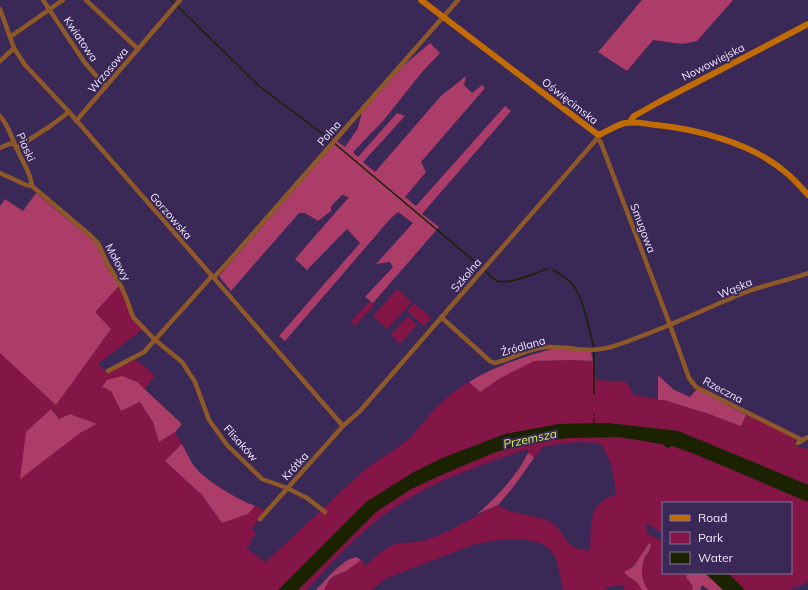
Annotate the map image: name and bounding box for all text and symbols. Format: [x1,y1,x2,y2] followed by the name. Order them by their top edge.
[61,14,101,64] street label: Kwiatowa
[679,40,747,84] street label: Nowowiejska
[85,44,131,96] street label: Wrzosowa
[539,75,601,127] street label: Oświęcimska
[314,118,344,148] street label: Polna
[13,130,39,164] street label: Piaski
[147,190,195,242] street label: Gorzowska
[627,201,659,255] street label: Smugowa
[102,241,134,283] street label: Mołowy
[448,255,484,295] street label: Szkolna
[716,275,754,301] street label: Wąska
[499,333,547,359] street label: Źródlana
[701,374,745,406] street label: Rzeczna
[221,422,261,465] street label: Flisaków
[502,426,558,452] water label: Przemsza
[279,449,311,483] street label: Krótka
[662,502,792,574] legend
[698,510,727,525] text: Road
[698,530,724,545] text: Park
[698,550,734,565] text: Water

